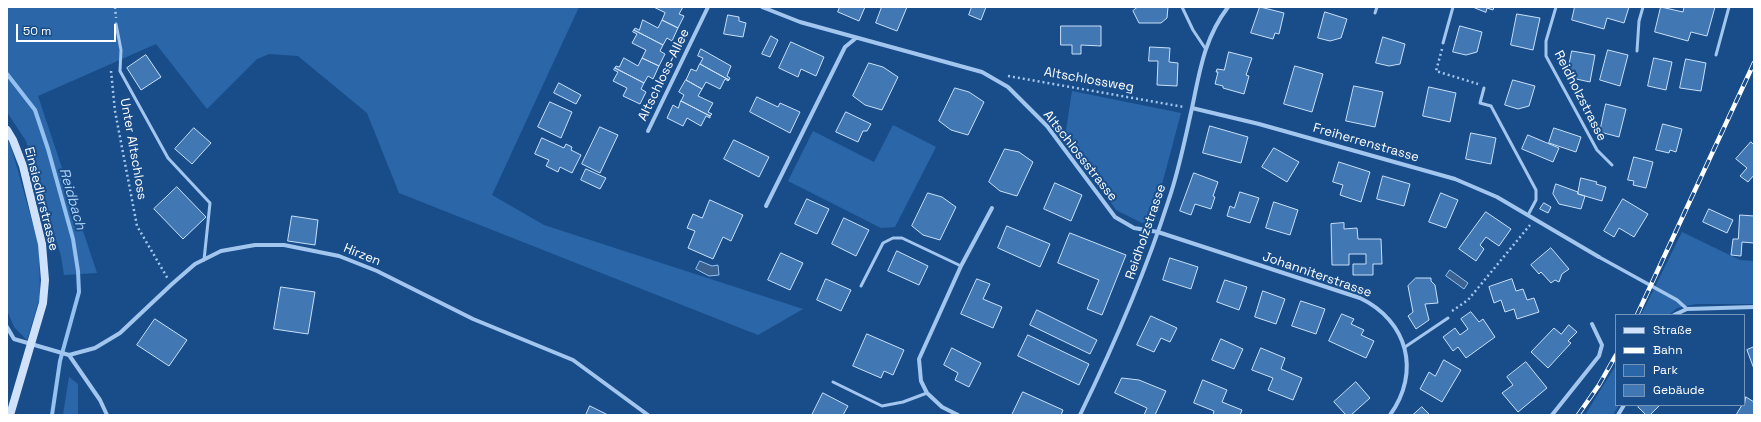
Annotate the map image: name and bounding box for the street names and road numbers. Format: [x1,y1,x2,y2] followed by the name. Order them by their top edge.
[635,26,693,124] street label: Altschloss-Allee
[1550,48,1610,144] street label: Reidholzstrasse
[1043,64,1135,96] street label: Altschlossweg
[116,97,150,201] street label: Unter Altschloss
[1040,107,1120,205] street label: Altschlossstrasse
[1311,120,1421,166] street label: Freiherrenstrasse
[21,145,61,253] street label: Einsiedlerstrasse
[1122,182,1170,282] street label: Reidholzstrasse
[341,241,383,269] street label: Hirzen
[1260,249,1374,301] street label: Johanniterstrasse

